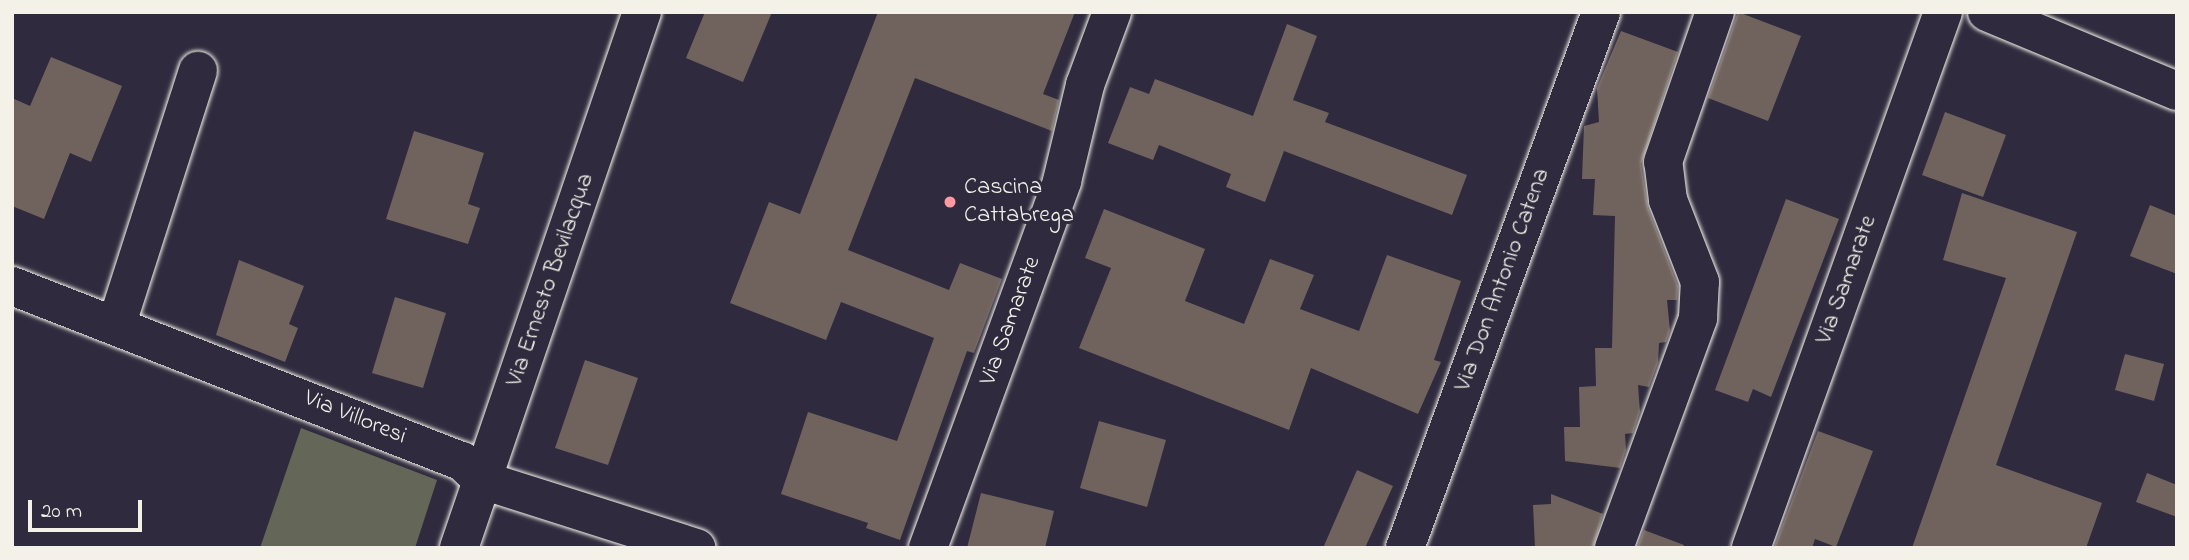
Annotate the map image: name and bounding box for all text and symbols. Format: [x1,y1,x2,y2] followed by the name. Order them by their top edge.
[1449,165,1557,395] street label: Via Don Antonio Catena
[501,169,601,391] street label: Via Ernesto Bevilacqua
[964,174,1074,230] place label: Cascina Cattabrega
[942,194,958,210] marker: Cascina Cattabrega
[1810,212,1884,348] street label: Via Samarate
[974,253,1048,389] street label: Via Samarate
[300,384,410,452] street label: Via Villoresi
[32,486,145,530] scale bar
[41,497,82,527] text: 20 m

